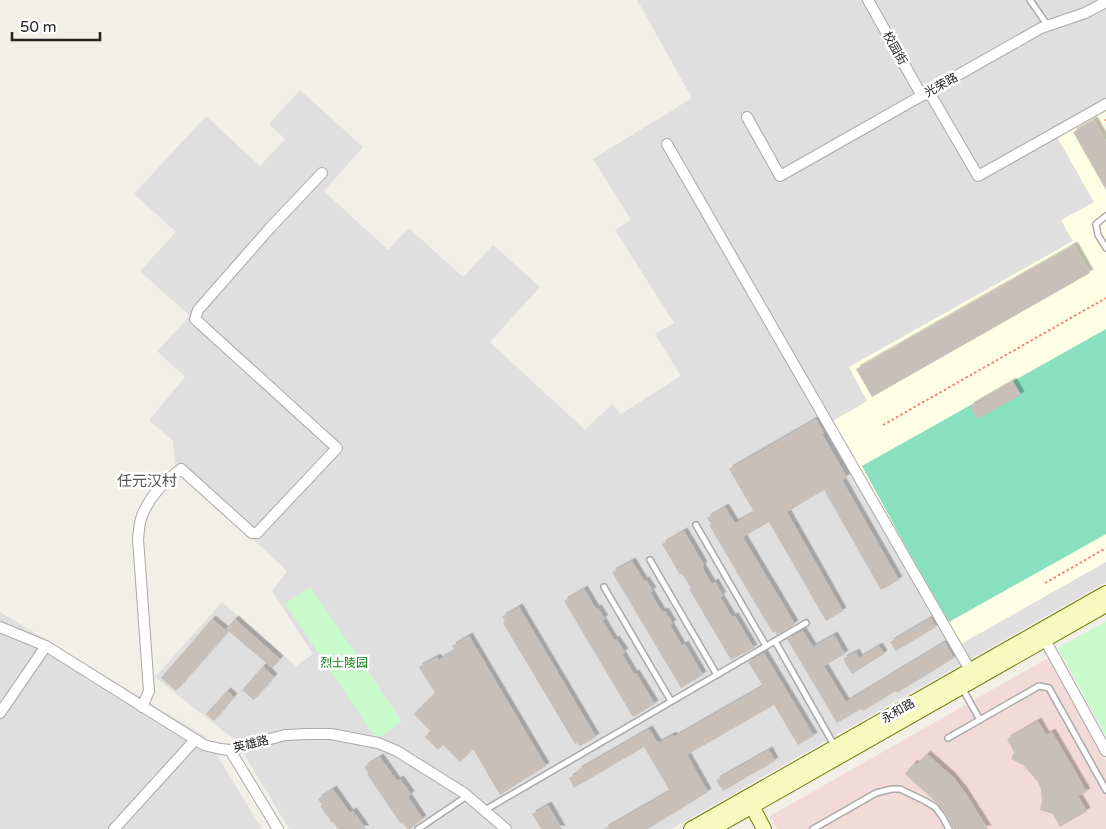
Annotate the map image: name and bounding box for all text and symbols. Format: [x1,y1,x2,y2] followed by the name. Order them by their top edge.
[12,10,100,42] scale bar
[20,18,57,36] text: 50 m
[880,29,910,67] street label: 校园街
[922,70,960,100] street label: 光荣路
[117,472,177,490] district label: 任元汉村
[320,656,368,670] park label: 烈士陵园
[879,696,917,726] street label: 永和路
[232,733,270,755] street label: 英雄路

